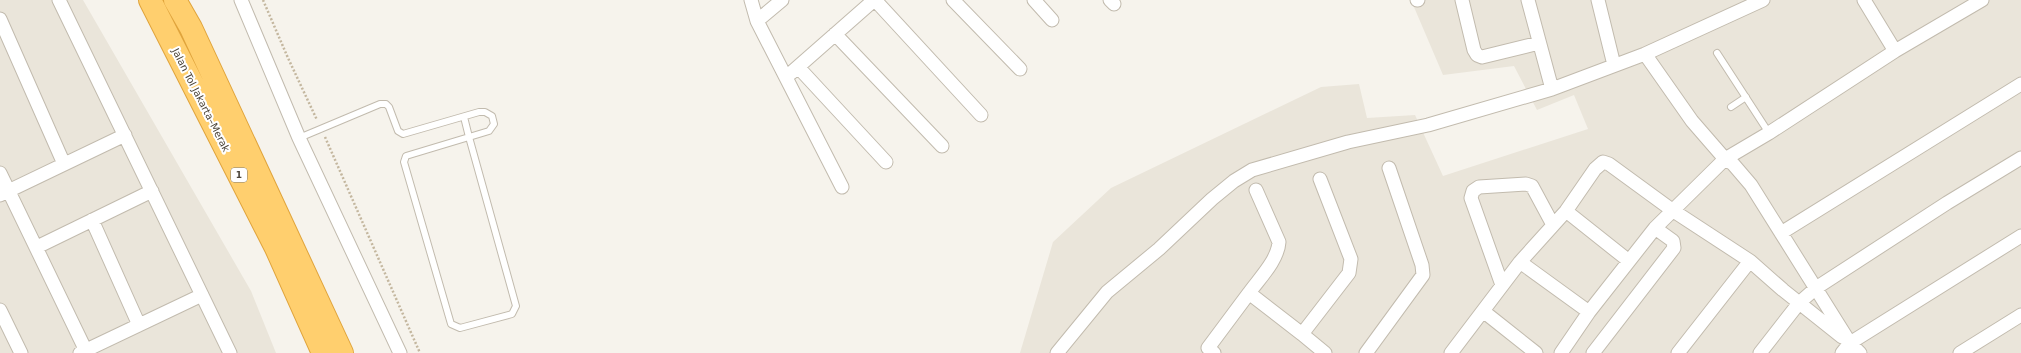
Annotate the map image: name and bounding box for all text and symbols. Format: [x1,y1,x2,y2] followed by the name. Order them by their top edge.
[170,45,232,154] street label: Jalan Tol Jakarta–Merak
[231,168,247,182] road number: 1

